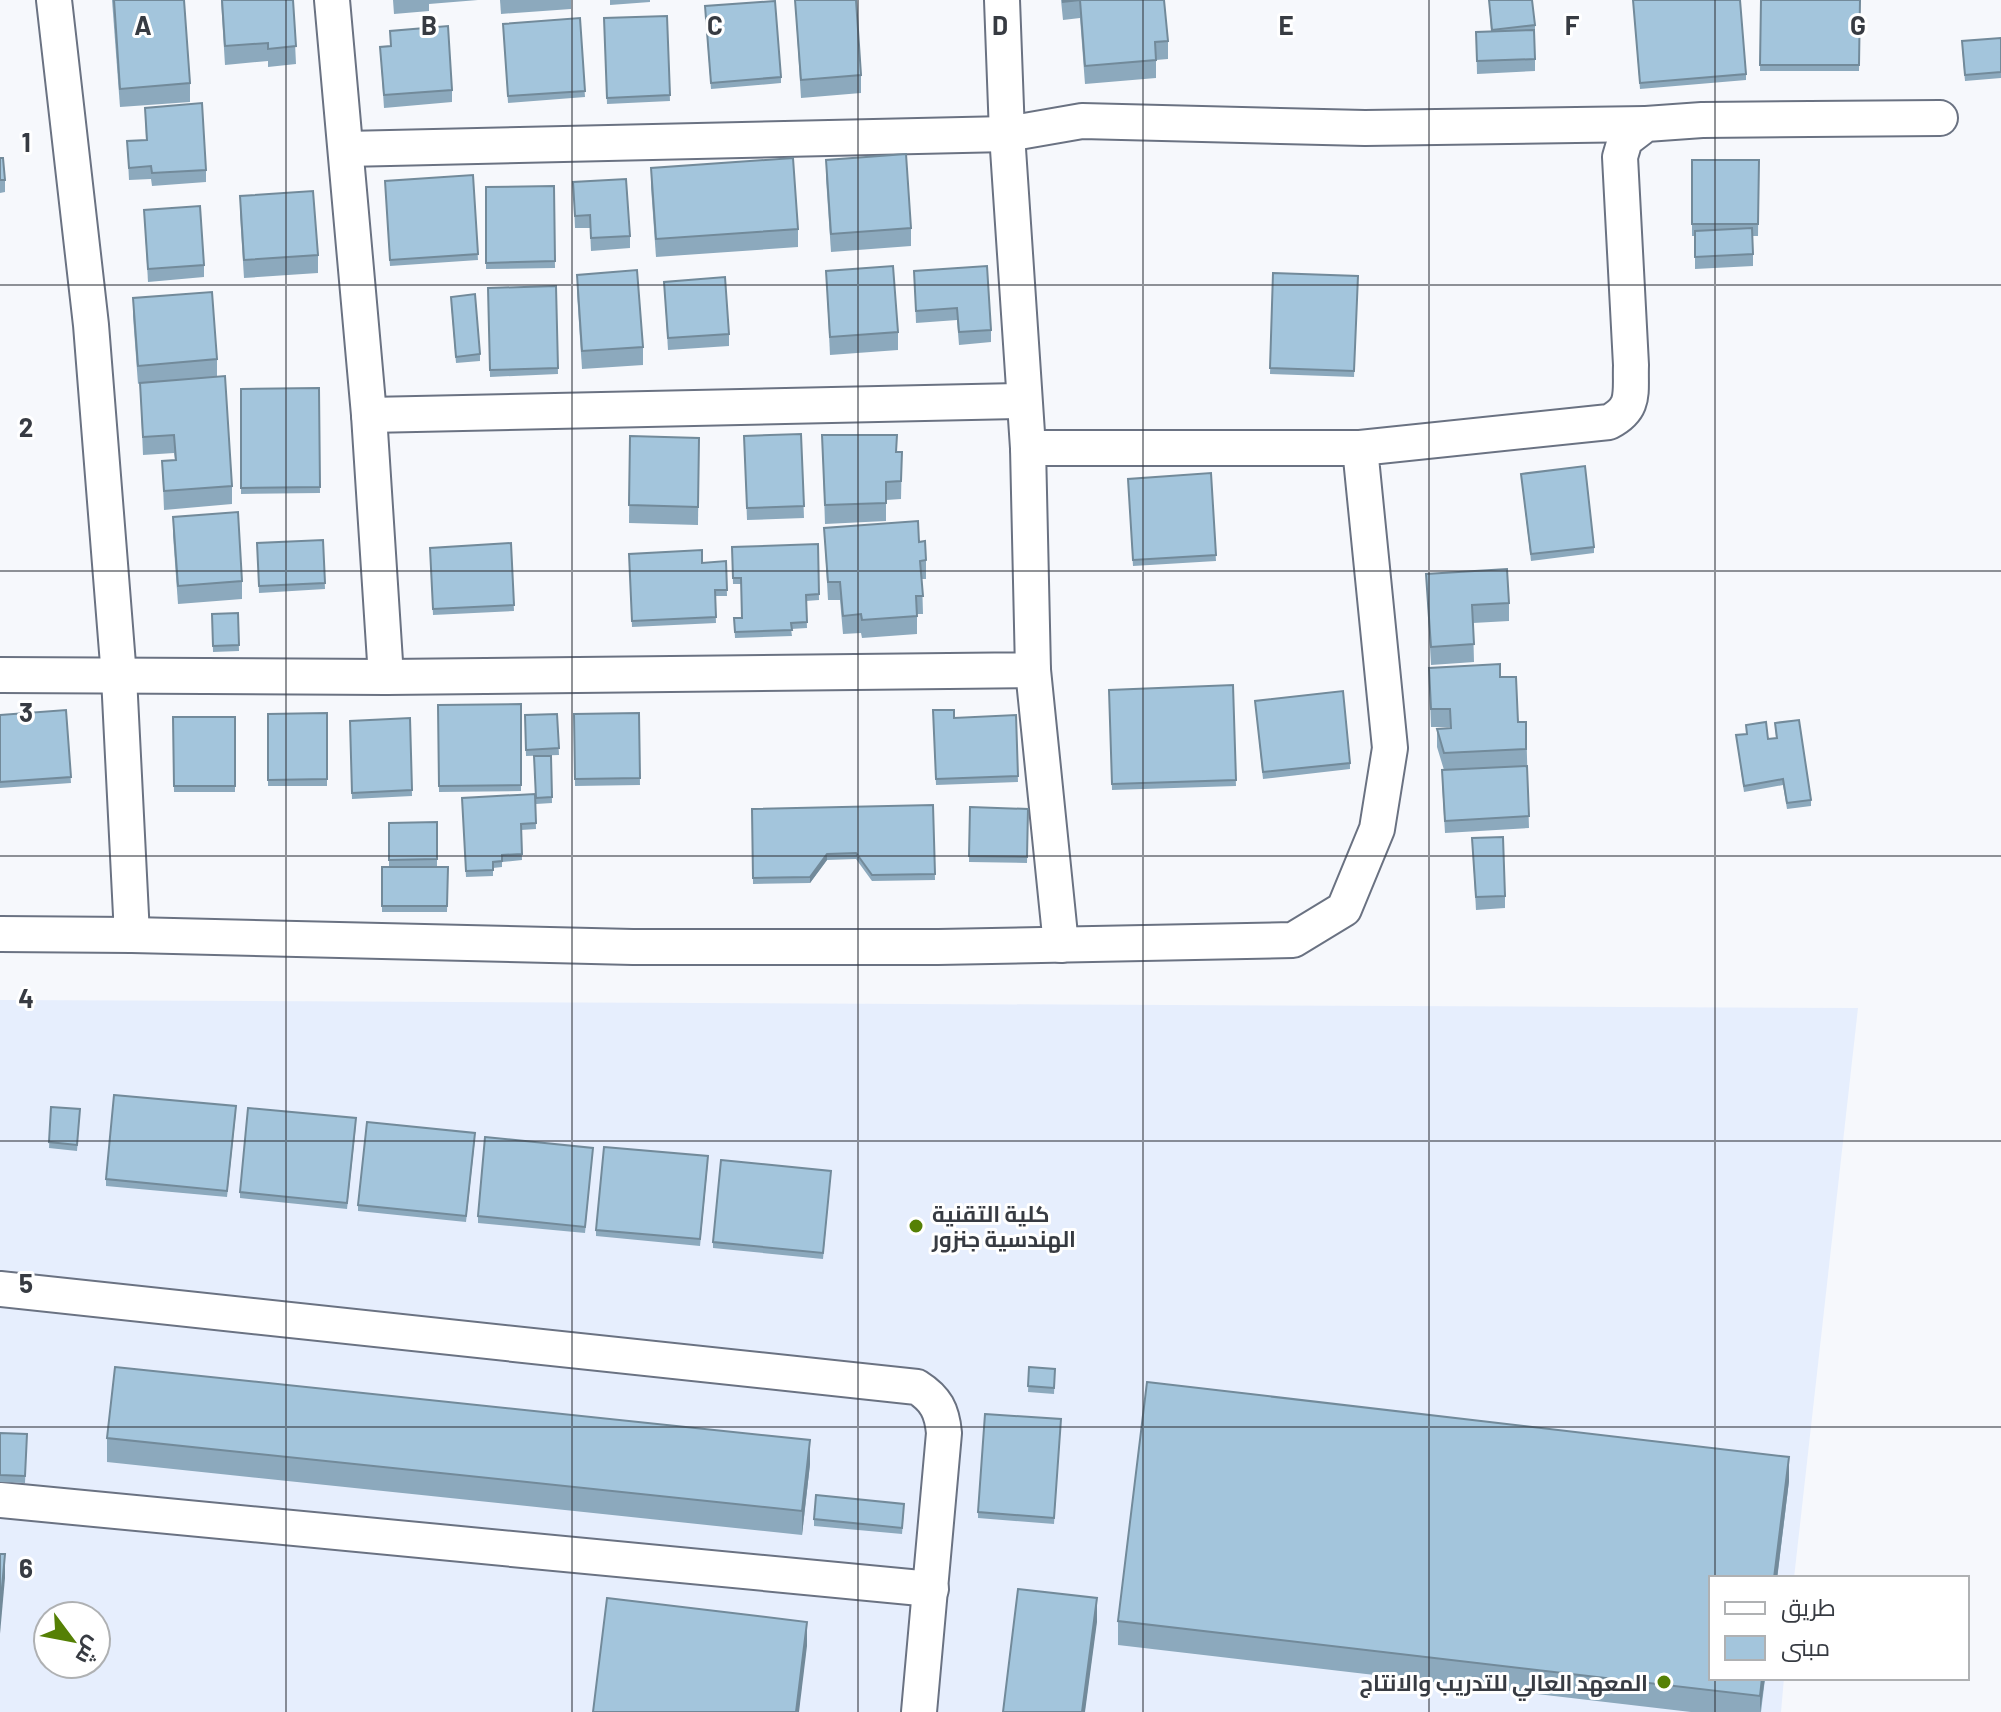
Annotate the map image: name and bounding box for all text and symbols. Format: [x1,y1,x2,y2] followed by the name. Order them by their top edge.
[134,9,152,40] text: A
[421,9,437,40] text: B
[707,9,723,40] text: C
[992,9,1008,40] text: D
[1278,9,1294,40] text: E
[1565,9,1580,40] text: F
[1850,9,1866,40] text: G
[21,126,31,157] text: 1
[19,411,33,442] text: 2
[19,696,33,727] text: 3
[18,982,34,1013] text: 4
[931,1200,1076,1253] place label: كلية التقنية الهندسية جنزور
[907,1217,925,1235] marker: كلية التقنية الهندسية جنزور
[19,1267,33,1298] text: 5
[19,1552,33,1583] text: 6
[1709,1576,1969,1680] legend
[1781,1592,1836,1623] text: طريق
[32,1600,112,1680] north arrow
[70,1631,108,1670] text: ش
[1781,1632,1830,1662] text: مبنى
[1360,1669,1648,1701] place label: المعهد العالي للتدريب والانتاج
[1655,1673,1673,1691] marker: المعهد العالي للتدريب والانتاج

